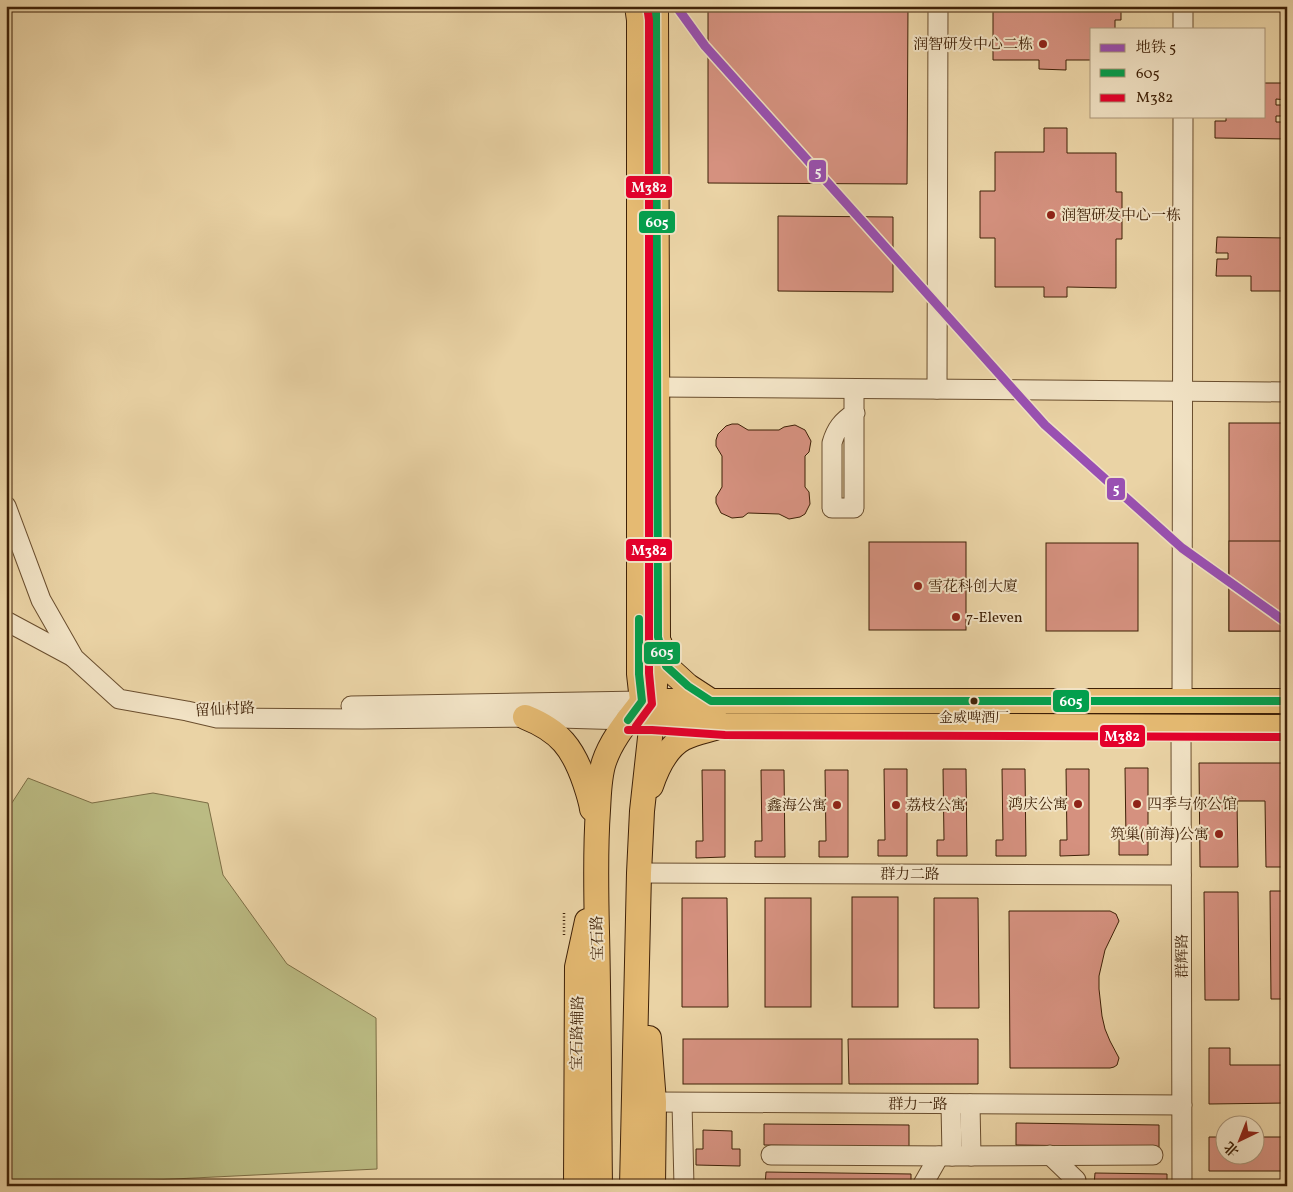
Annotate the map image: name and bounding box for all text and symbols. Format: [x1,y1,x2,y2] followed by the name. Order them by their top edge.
[1090,28,1266,118] legend
[913,35,1033,56] place label: 润智研发中心二栋
[1037,38,1049,50] marker: 润智研发中心二栋
[1136,38,1176,59] text: 地铁 5
[1136,64,1160,85] text: 605
[1136,88,1173,109] text: M382
[808,159,827,183] line badge: 5
[815,163,822,182] text: 5
[625,175,673,199] line badge: M382
[631,179,667,198] text: M382
[1061,206,1181,227] place label: 润智研发中心一栋
[1045,209,1057,221] marker: 润智研发中心一栋
[638,210,676,234] line badge: 605
[646,214,669,233] text: 605
[1106,477,1126,501] line badge: 5
[1113,480,1120,499] text: 5
[625,538,673,562] line badge: M382
[631,542,667,561] text: M382
[928,577,1018,598] place label: 雪花科创大廈
[912,580,924,592] marker: 雪花科创大廈
[966,608,1023,629] place label: 7-Eleven
[950,611,962,623] marker: 7-Eleven
[643,641,681,665] line badge: 605
[651,644,674,663] text: 605
[1052,689,1090,713] line badge: 605
[1060,693,1083,712] text: 605
[969,696,979,706] marker: 金威啤酒厂
[195,698,256,723] street label: 留仙村路
[939,709,1009,728] place label: 金威啤酒厂
[1099,724,1146,748] line badge: M382
[1104,728,1140,747] text: M382
[1008,795,1068,816] place label: 鸿庆公寓
[1147,795,1237,816] place label: 四季与你公馆
[767,796,827,817] place label: 鑫海公寓
[906,796,966,817] place label: 荔枝公寓
[1072,798,1084,810] marker: 鸿庆公寓
[1131,798,1143,810] marker: 四季与你公馆
[831,799,843,811] marker: 鑫海公寓
[890,799,902,811] marker: 荔枝公寓
[1110,825,1209,846] place label: 筑巢(前海)公寓
[1213,828,1225,840] marker: 筑巢(前海)公寓
[880,865,940,886] street label: 群力二路
[588,915,609,961] street label: 宝石路
[1173,933,1194,979] street label: 群辉路
[567,995,590,1071] street label: 宝石路辅路
[888,1095,948,1116] street label: 群力一路
[1216,1114,1266,1164] north arrow
[1221,1137,1244,1160] text: 北

